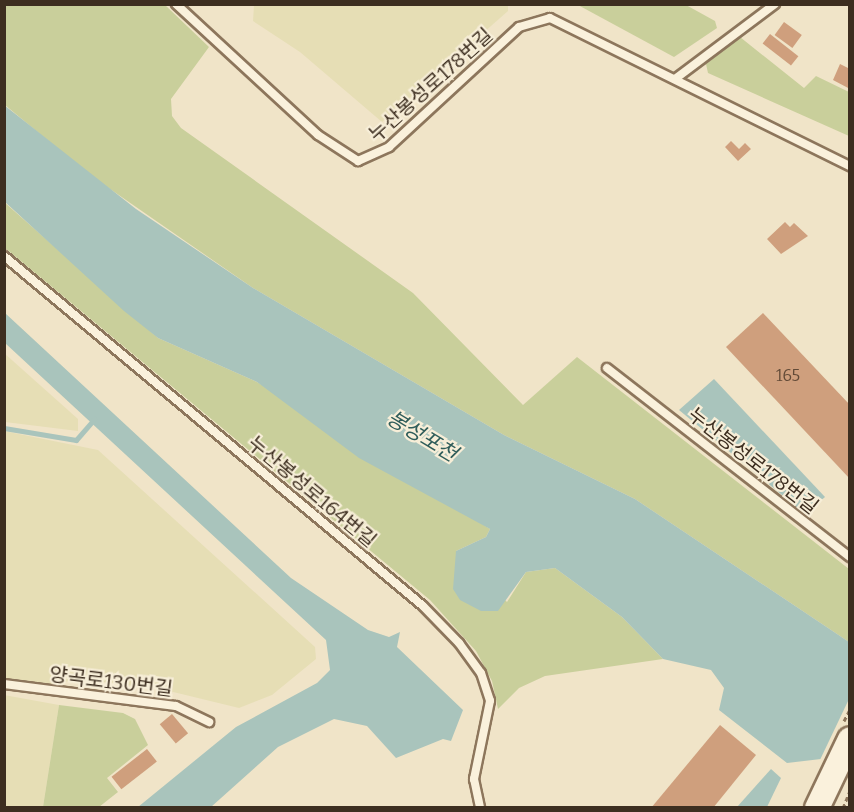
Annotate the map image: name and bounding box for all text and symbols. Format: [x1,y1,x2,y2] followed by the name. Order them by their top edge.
[364,23,498,147] street label: 누산봉성로178번길
[776,366,800,386] house number: 165
[683,403,823,519] street label: 누산봉성로178번길
[382,405,462,467] water label: 봉성포천
[243,431,381,553] street label: 누산봉성로164번길
[48,663,174,701] street label: 양곡로130번길

